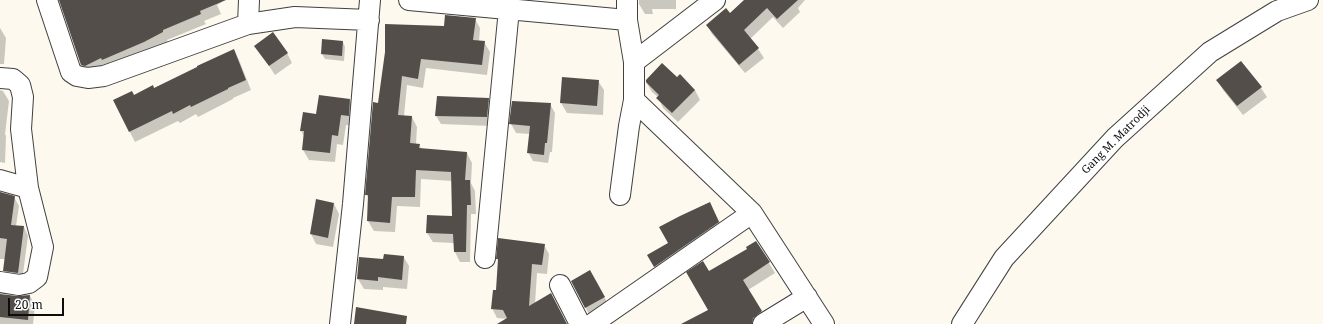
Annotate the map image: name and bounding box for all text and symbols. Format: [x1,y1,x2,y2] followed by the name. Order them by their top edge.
[1079,103,1153,177] street label: Gang M. Matrodji
[10,290,66,316] scale bar
[15,296,43,313] text: 20 m

